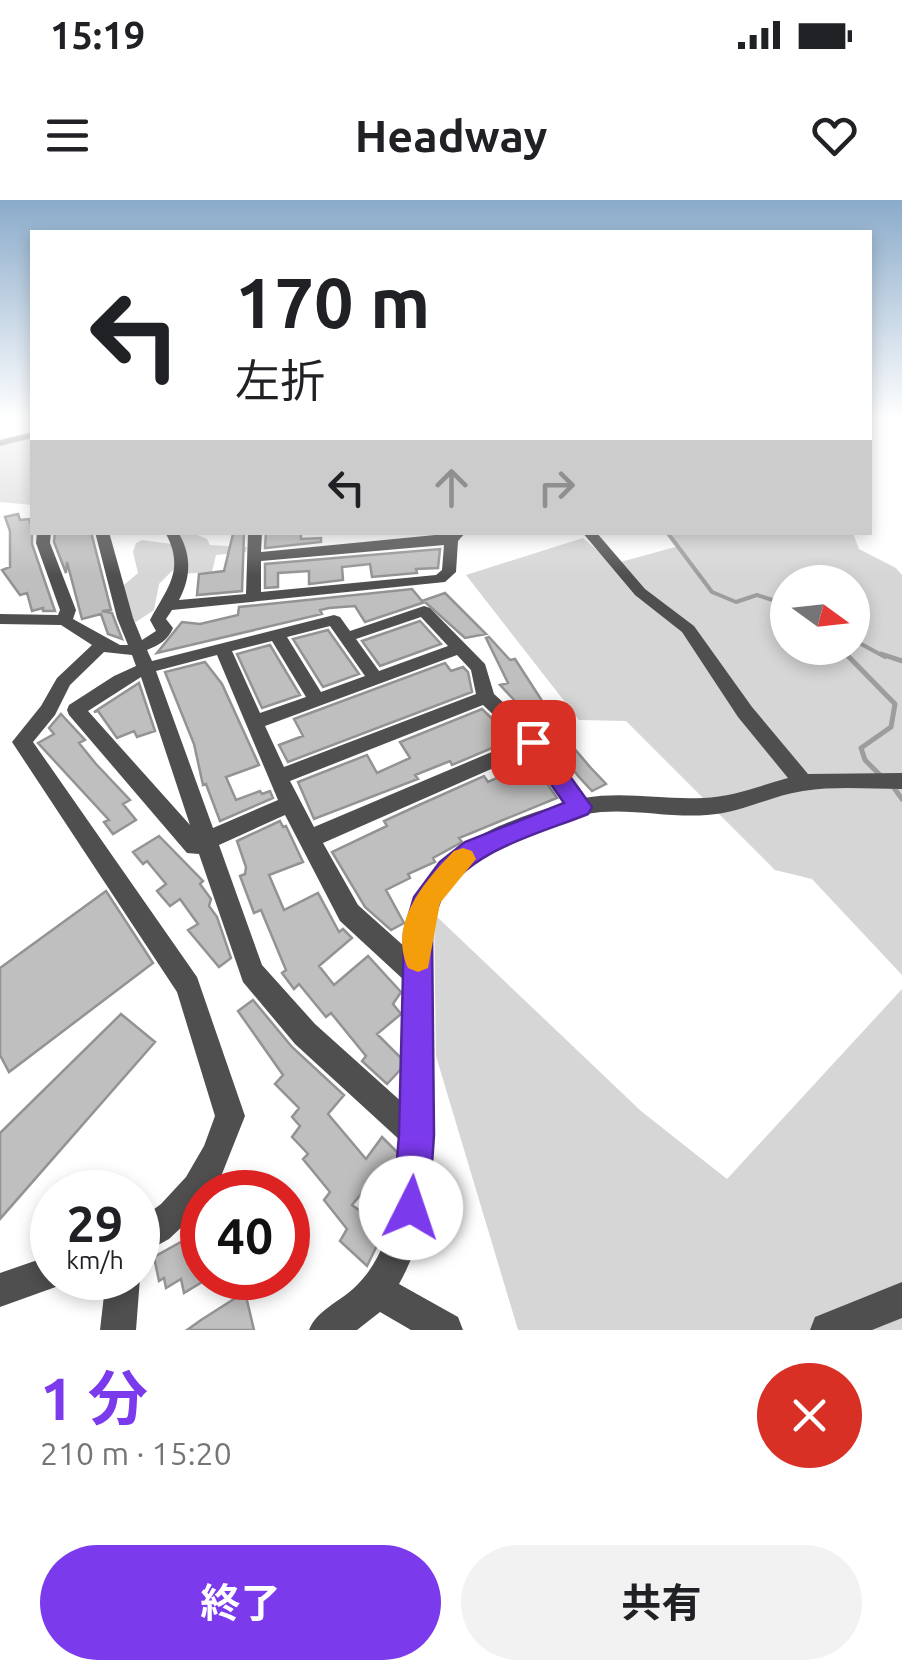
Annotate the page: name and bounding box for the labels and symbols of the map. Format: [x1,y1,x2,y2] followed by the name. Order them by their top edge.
[770,565,870,665] north arrow
[491,700,576,785] pin
[359,1156,463,1260] position arrow
[180,1170,310,1300] speed limit sign: 40

